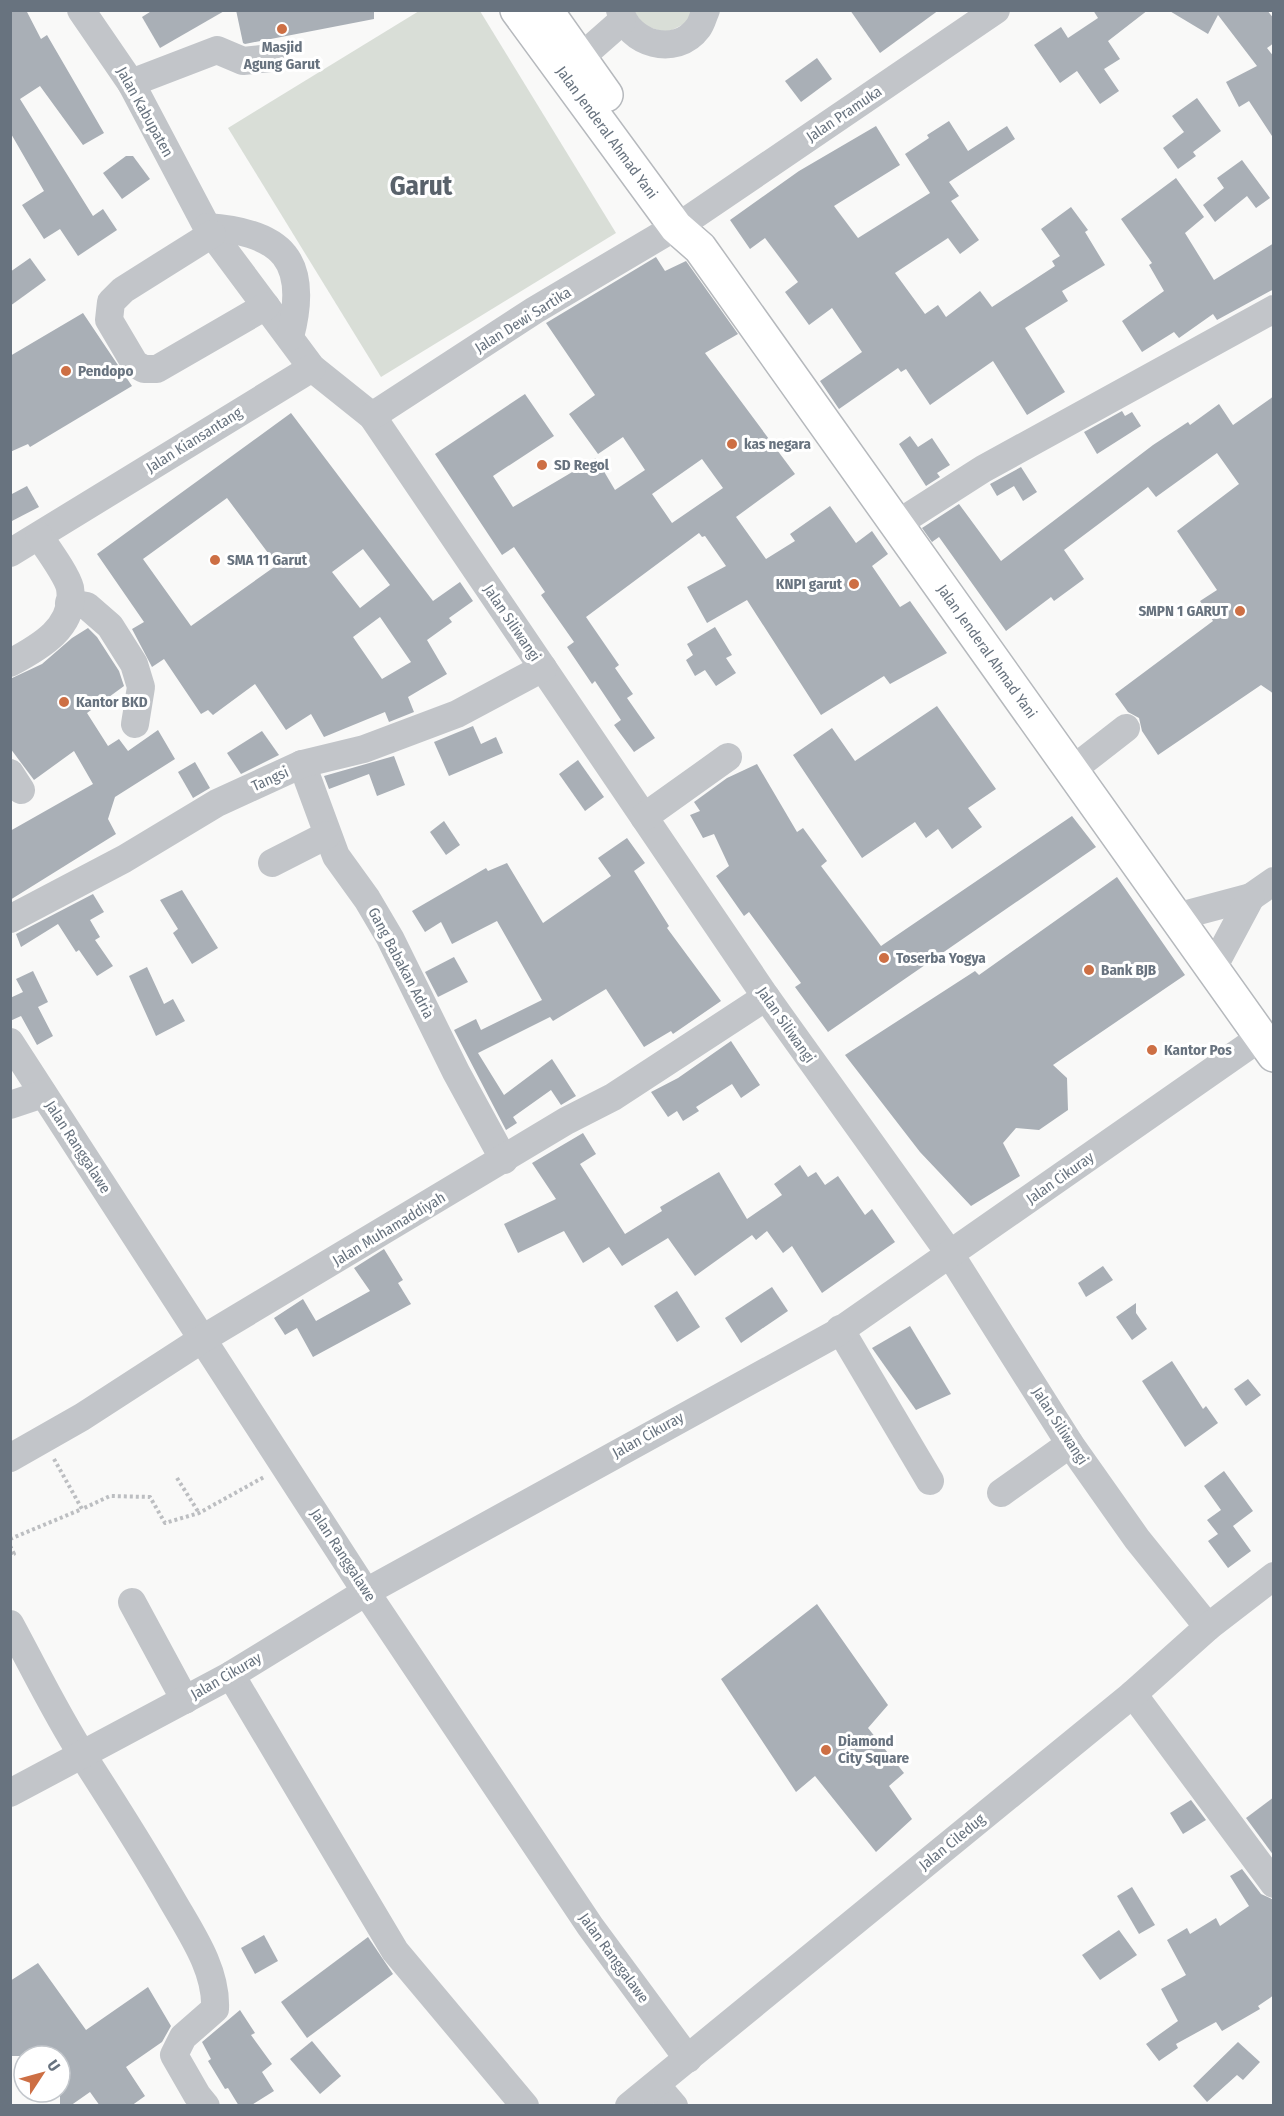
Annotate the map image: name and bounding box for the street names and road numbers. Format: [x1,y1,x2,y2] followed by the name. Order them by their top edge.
[552,63,661,202] street label: Jalan Jenderal Ahmad Yani
[113,64,177,160] street label: Jalan Kabupaten
[803,82,885,146] street label: Jalan Pramuka
[472,283,574,357] street label: Jalan Dewi Sartika
[143,403,245,477] street label: Jalan Kiansantang
[480,581,544,665] street label: Jalan Siliwangi
[933,581,1041,722] street label: Jalan Jenderal Ahmad Yani
[249,763,291,795] street label: Tangsi
[364,904,438,1022] street label: Gang Babakan Adria
[753,984,819,1066] street label: Jalan Siliwangi
[41,1097,115,1197] street label: Jalan Ranggalawe
[1023,1148,1098,1208] street label: Jalan Cikuray
[329,1188,449,1270] street label: Jalan Muhamaddiyah
[1028,1384,1092,1468] street label: Jalan Siliwangi
[609,1408,687,1462] street label: Jalan Cikuray
[306,1505,380,1605] street label: Jalan Ranggalawe
[187,1648,265,1703] street label: Jalan Cikuray
[915,1810,989,1874] street label: Jalan Ciledug
[575,1910,653,2006] street label: Jalan Ranggalawe

